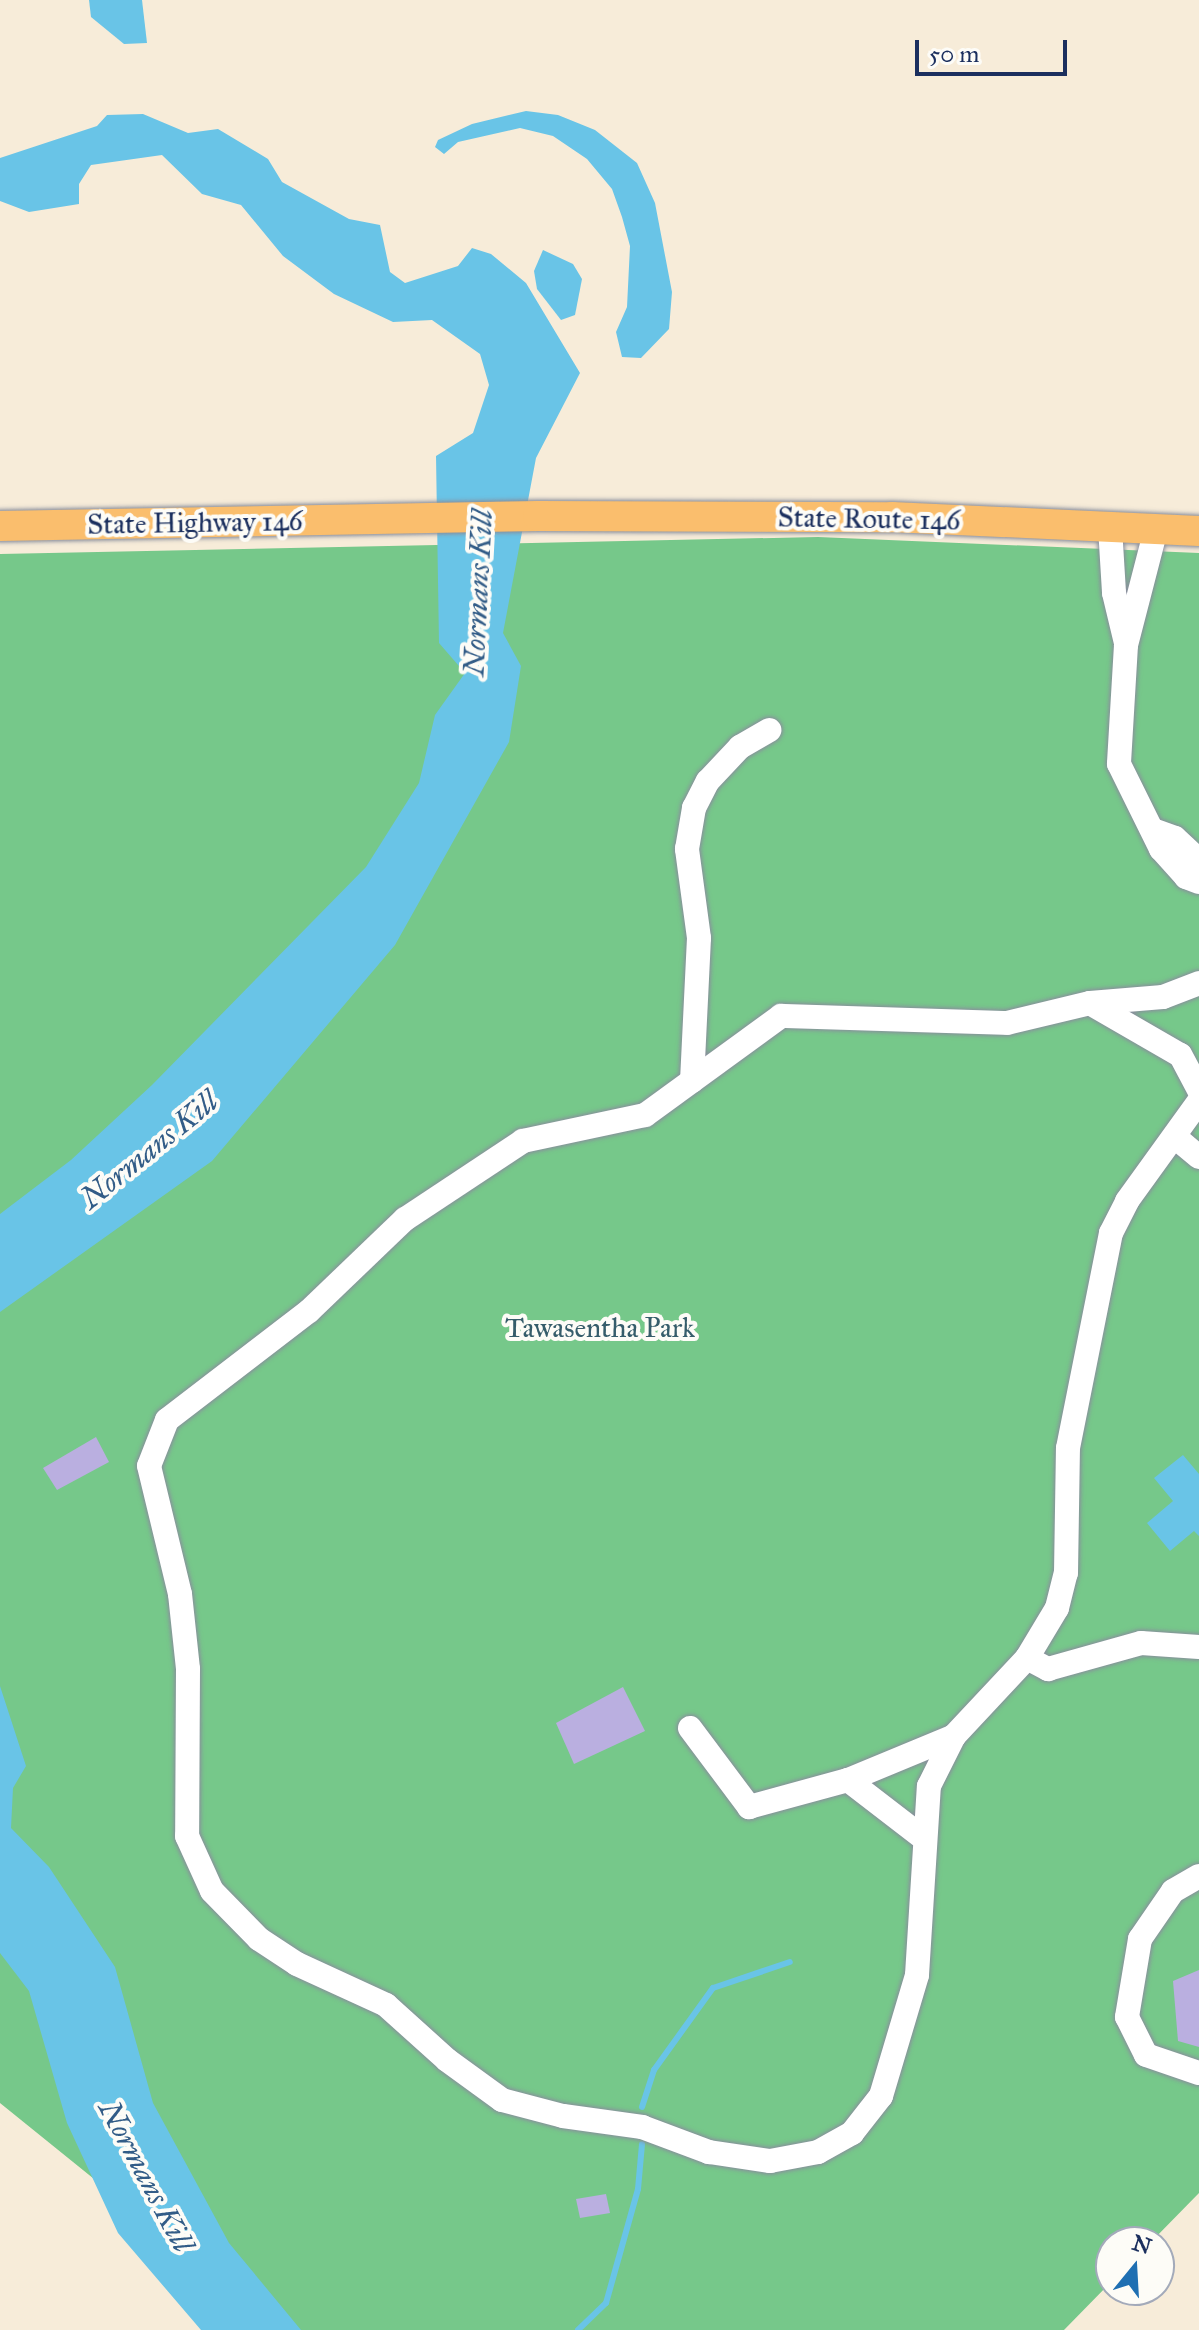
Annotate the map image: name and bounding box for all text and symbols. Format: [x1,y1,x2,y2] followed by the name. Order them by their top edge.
[919,24,1071,74] scale bar
[929,39,979,69] text: 50 m
[777,501,961,537] street label: State Route 146
[87,504,303,542] street label: State Highway 146
[456,509,500,677] water label: Normans Kill
[73,1084,225,1216] water label: Normans Kill
[505,1311,695,1345] park label: Tawasentha Park
[91,2094,201,2258] water label: Normans Kill
[1095,2226,1175,2306] north arrow
[1129,2229,1155,2260] text: N

